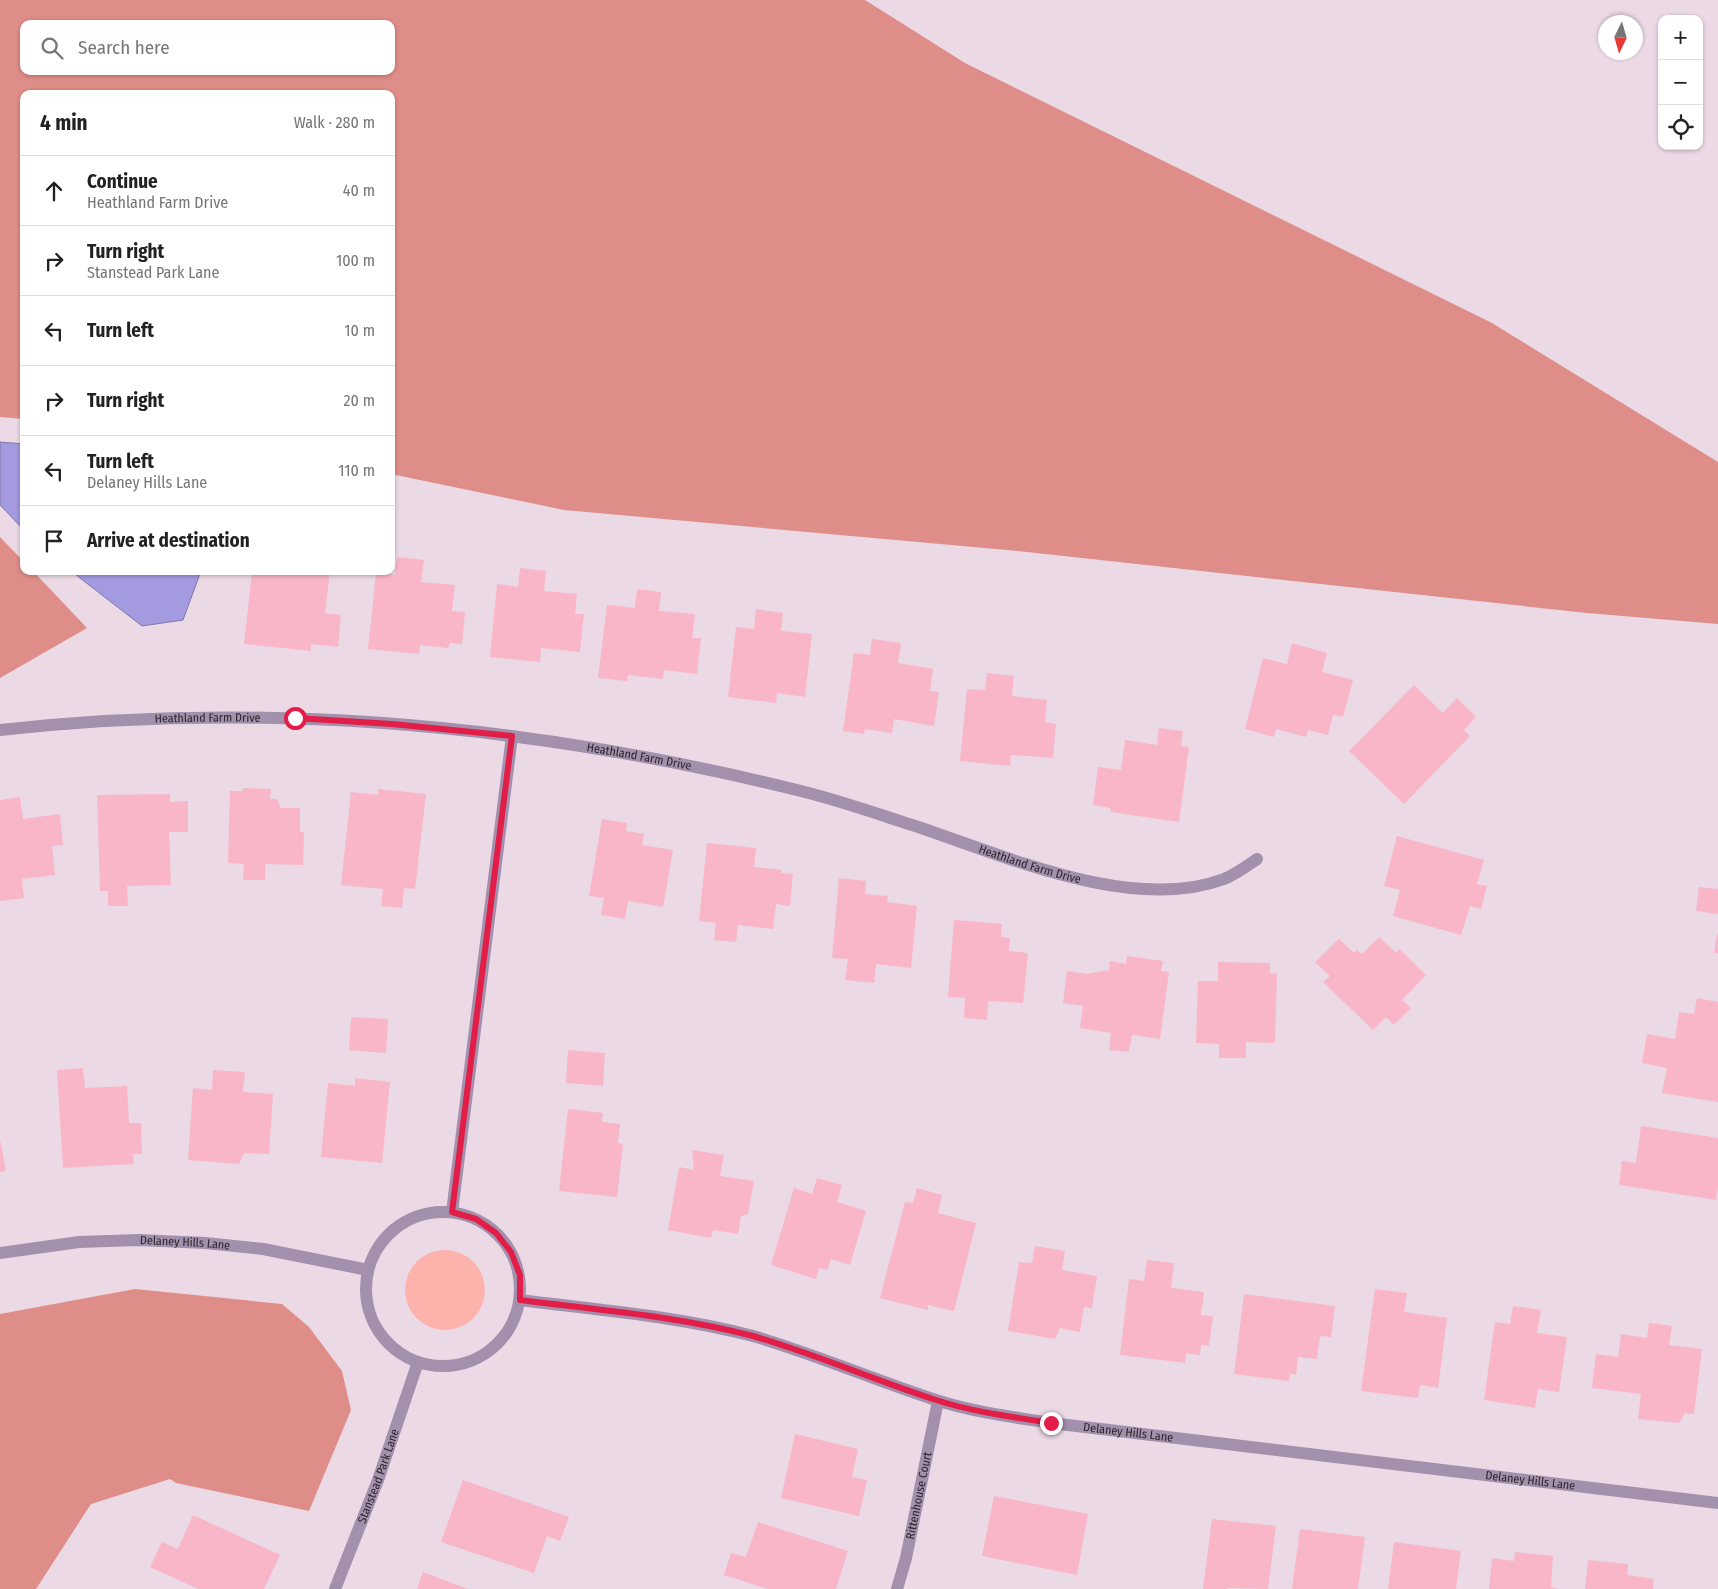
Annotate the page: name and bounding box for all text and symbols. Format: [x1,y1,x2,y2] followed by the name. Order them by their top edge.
[1598,15,1643,60] north arrow
[1658,15,1703,150] map controls
[1658,15,1703,60] button: +
[20,20,395,75] search box
[38,34,66,62] icon: search
[78,36,170,59] text: Search here
[1658,60,1703,105] button: −
[1658,105,1703,150] button: locate
[40,110,88,136] text: 4 min
[294,113,375,132] text: Walk · 280 m
[87,170,158,193] text: Continue
[40,177,68,205] icon: ahead
[343,181,375,200] text: 40 m
[87,193,228,212] text: Heathland Farm Drive
[87,240,164,263] text: Turn right
[40,247,68,275] icon: right
[336,251,375,270] text: 100 m
[87,263,219,282] text: Stanstead Park Lane
[40,317,68,345] icon: left
[87,319,154,342] text: Turn left
[344,321,375,340] text: 10 m
[40,387,68,415] icon: right
[87,389,164,412] text: Turn right
[344,391,375,410] text: 20 m
[87,450,154,473] text: Turn left
[40,457,68,485] icon: left
[338,461,375,480] text: 110 m
[87,473,207,492] text: Delaney Hills Lane
[40,527,68,555] icon: arrive
[87,529,250,552] text: Arrive at destination
[284,707,307,730] route start
[154,711,261,726] street label: Heathland Farm Drive
[586,740,693,773] street label: Heathland Farm Drive
[977,842,1082,886] street label: Heathland Farm Drive
[140,1233,231,1253] street label: Delaney Hills Lane
[1040,1412,1063,1435] route end
[1083,1420,1174,1445] street label: Delaney Hills Lane
[355,1427,402,1525] street label: Stanstead Park Lane
[903,1451,934,1541] street label: Rittenhouse Court
[1485,1468,1576,1493] street label: Delaney Hills Lane

